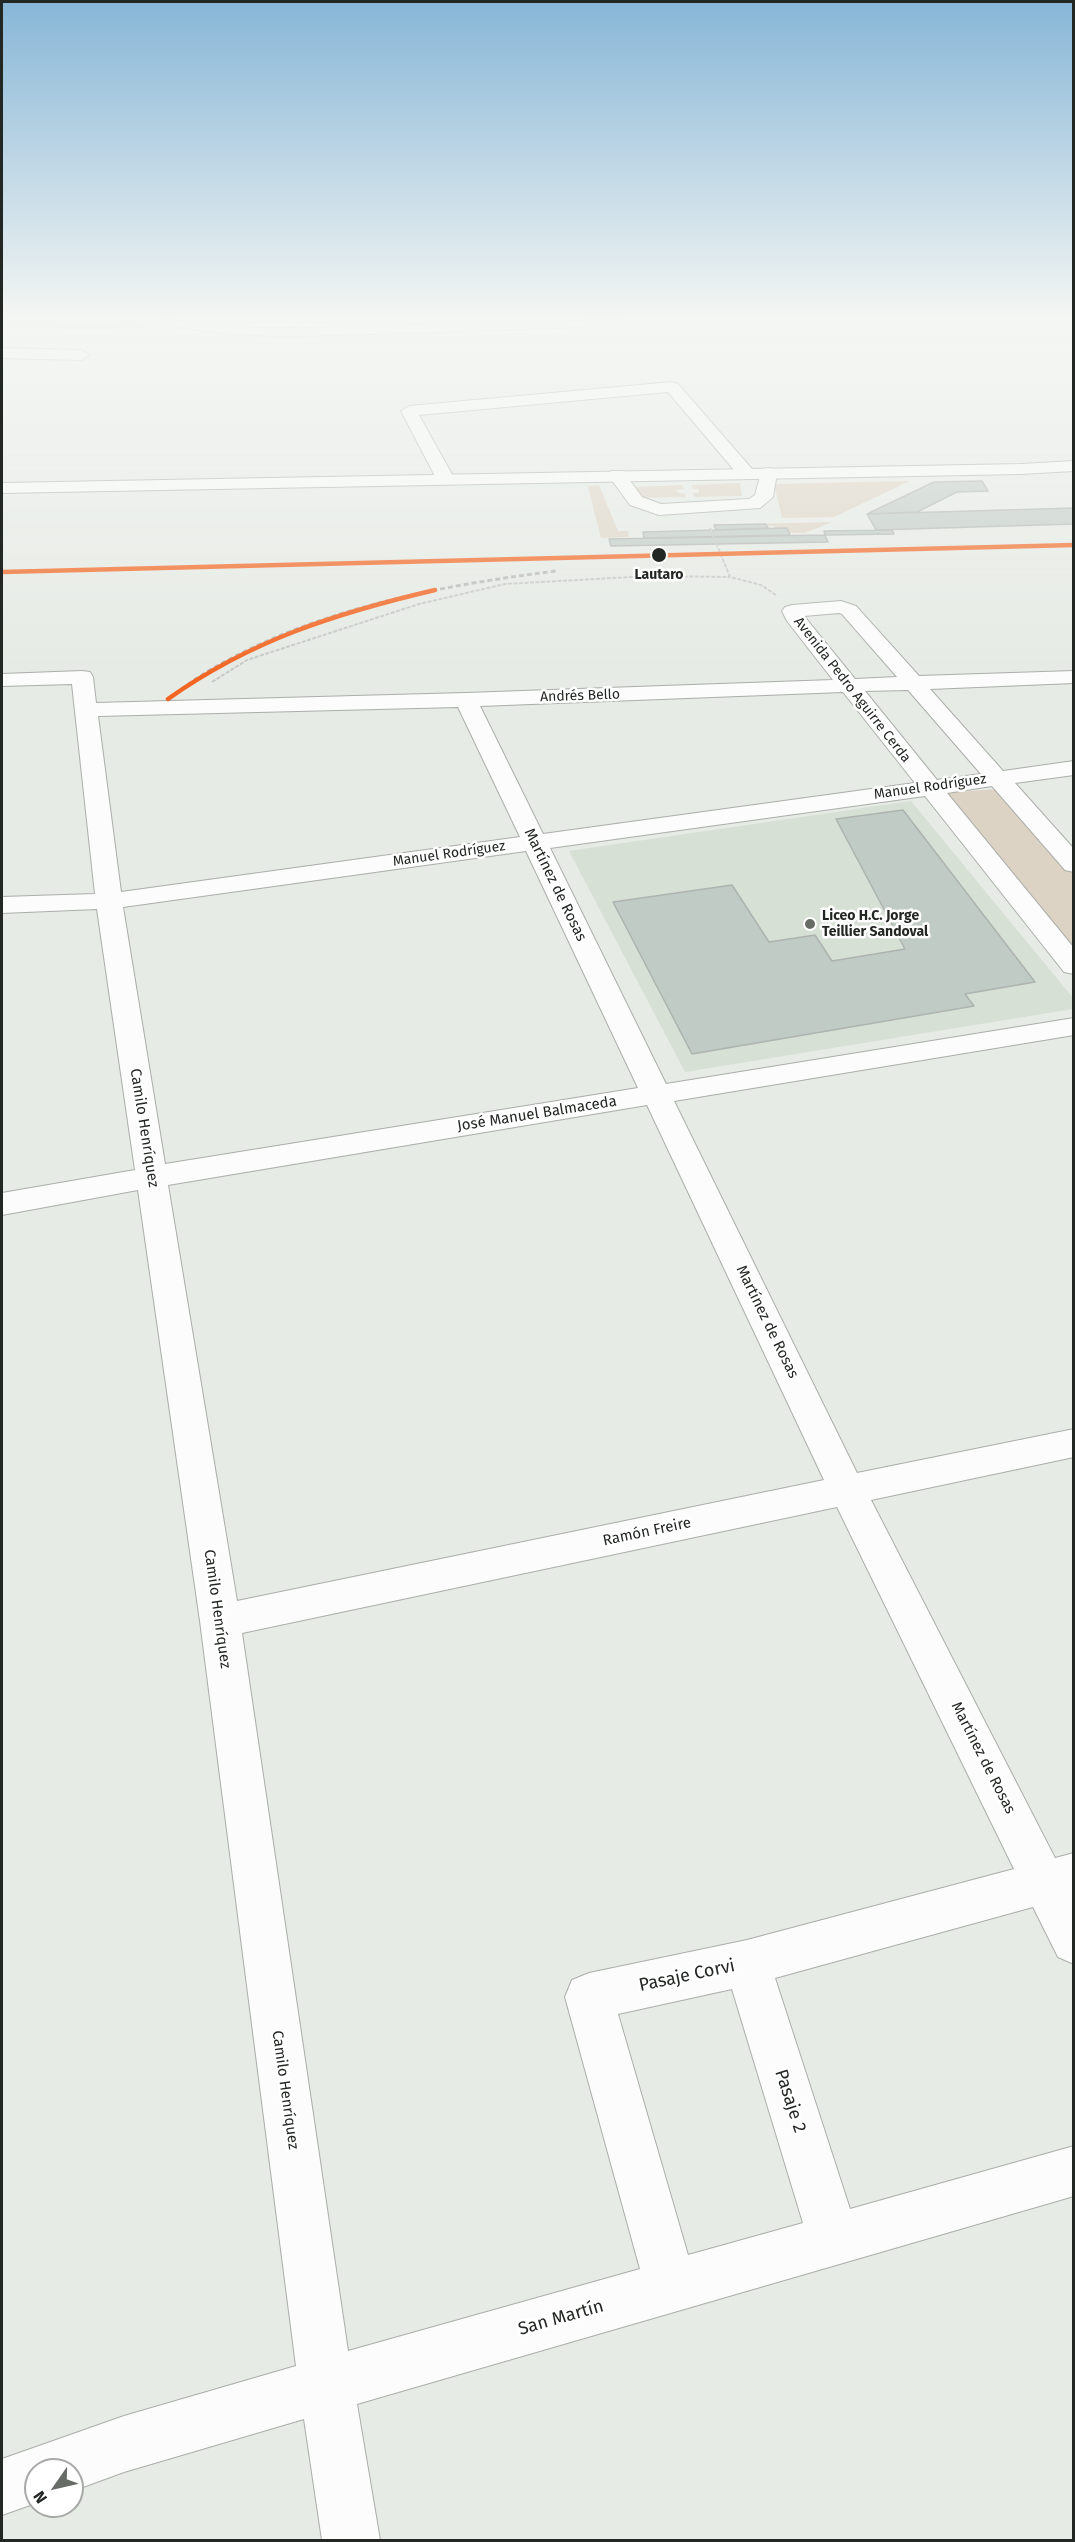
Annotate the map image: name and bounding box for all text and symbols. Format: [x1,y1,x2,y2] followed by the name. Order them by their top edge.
[650,546,668,564] marker: Lautaro
[635,567,683,583] place label: Lautaro
[790,614,914,766] street label: Avenida Pedro Aguirre Cerda
[540,686,620,706] street label: Andrés Bello
[873,771,987,803] street label: Manuel Rodríguez
[520,826,590,944] street label: Martínez de Rosas
[392,838,506,870] street label: Manuel Rodríguez
[822,908,928,940] place label: Liceo H.C. Jorge Teillier Sandoval
[803,917,817,931] marker: Liceo H.C. Jorge Teillier Sandoval
[126,1067,162,1189] street label: Camilo Henríquez
[456,1093,618,1135] street label: José Manuel Balmaceda
[732,1263,802,1381] street label: Martínez de Rosas
[601,1514,693,1550] street label: Ramón Freire
[200,1548,234,1670] street label: Camilo Henríquez
[947,1699,1019,1817] street label: Martínez de Rosas
[637,1955,737,1997] street label: Pasaje Corvi
[268,2029,302,2151] street label: Camilo Henríquez
[770,2067,810,2135] street label: Pasaje 2
[516,2296,606,2340] street label: San Martín
[24,2458,84,2518] north arrow
[29,2488,51,2507] text: N

